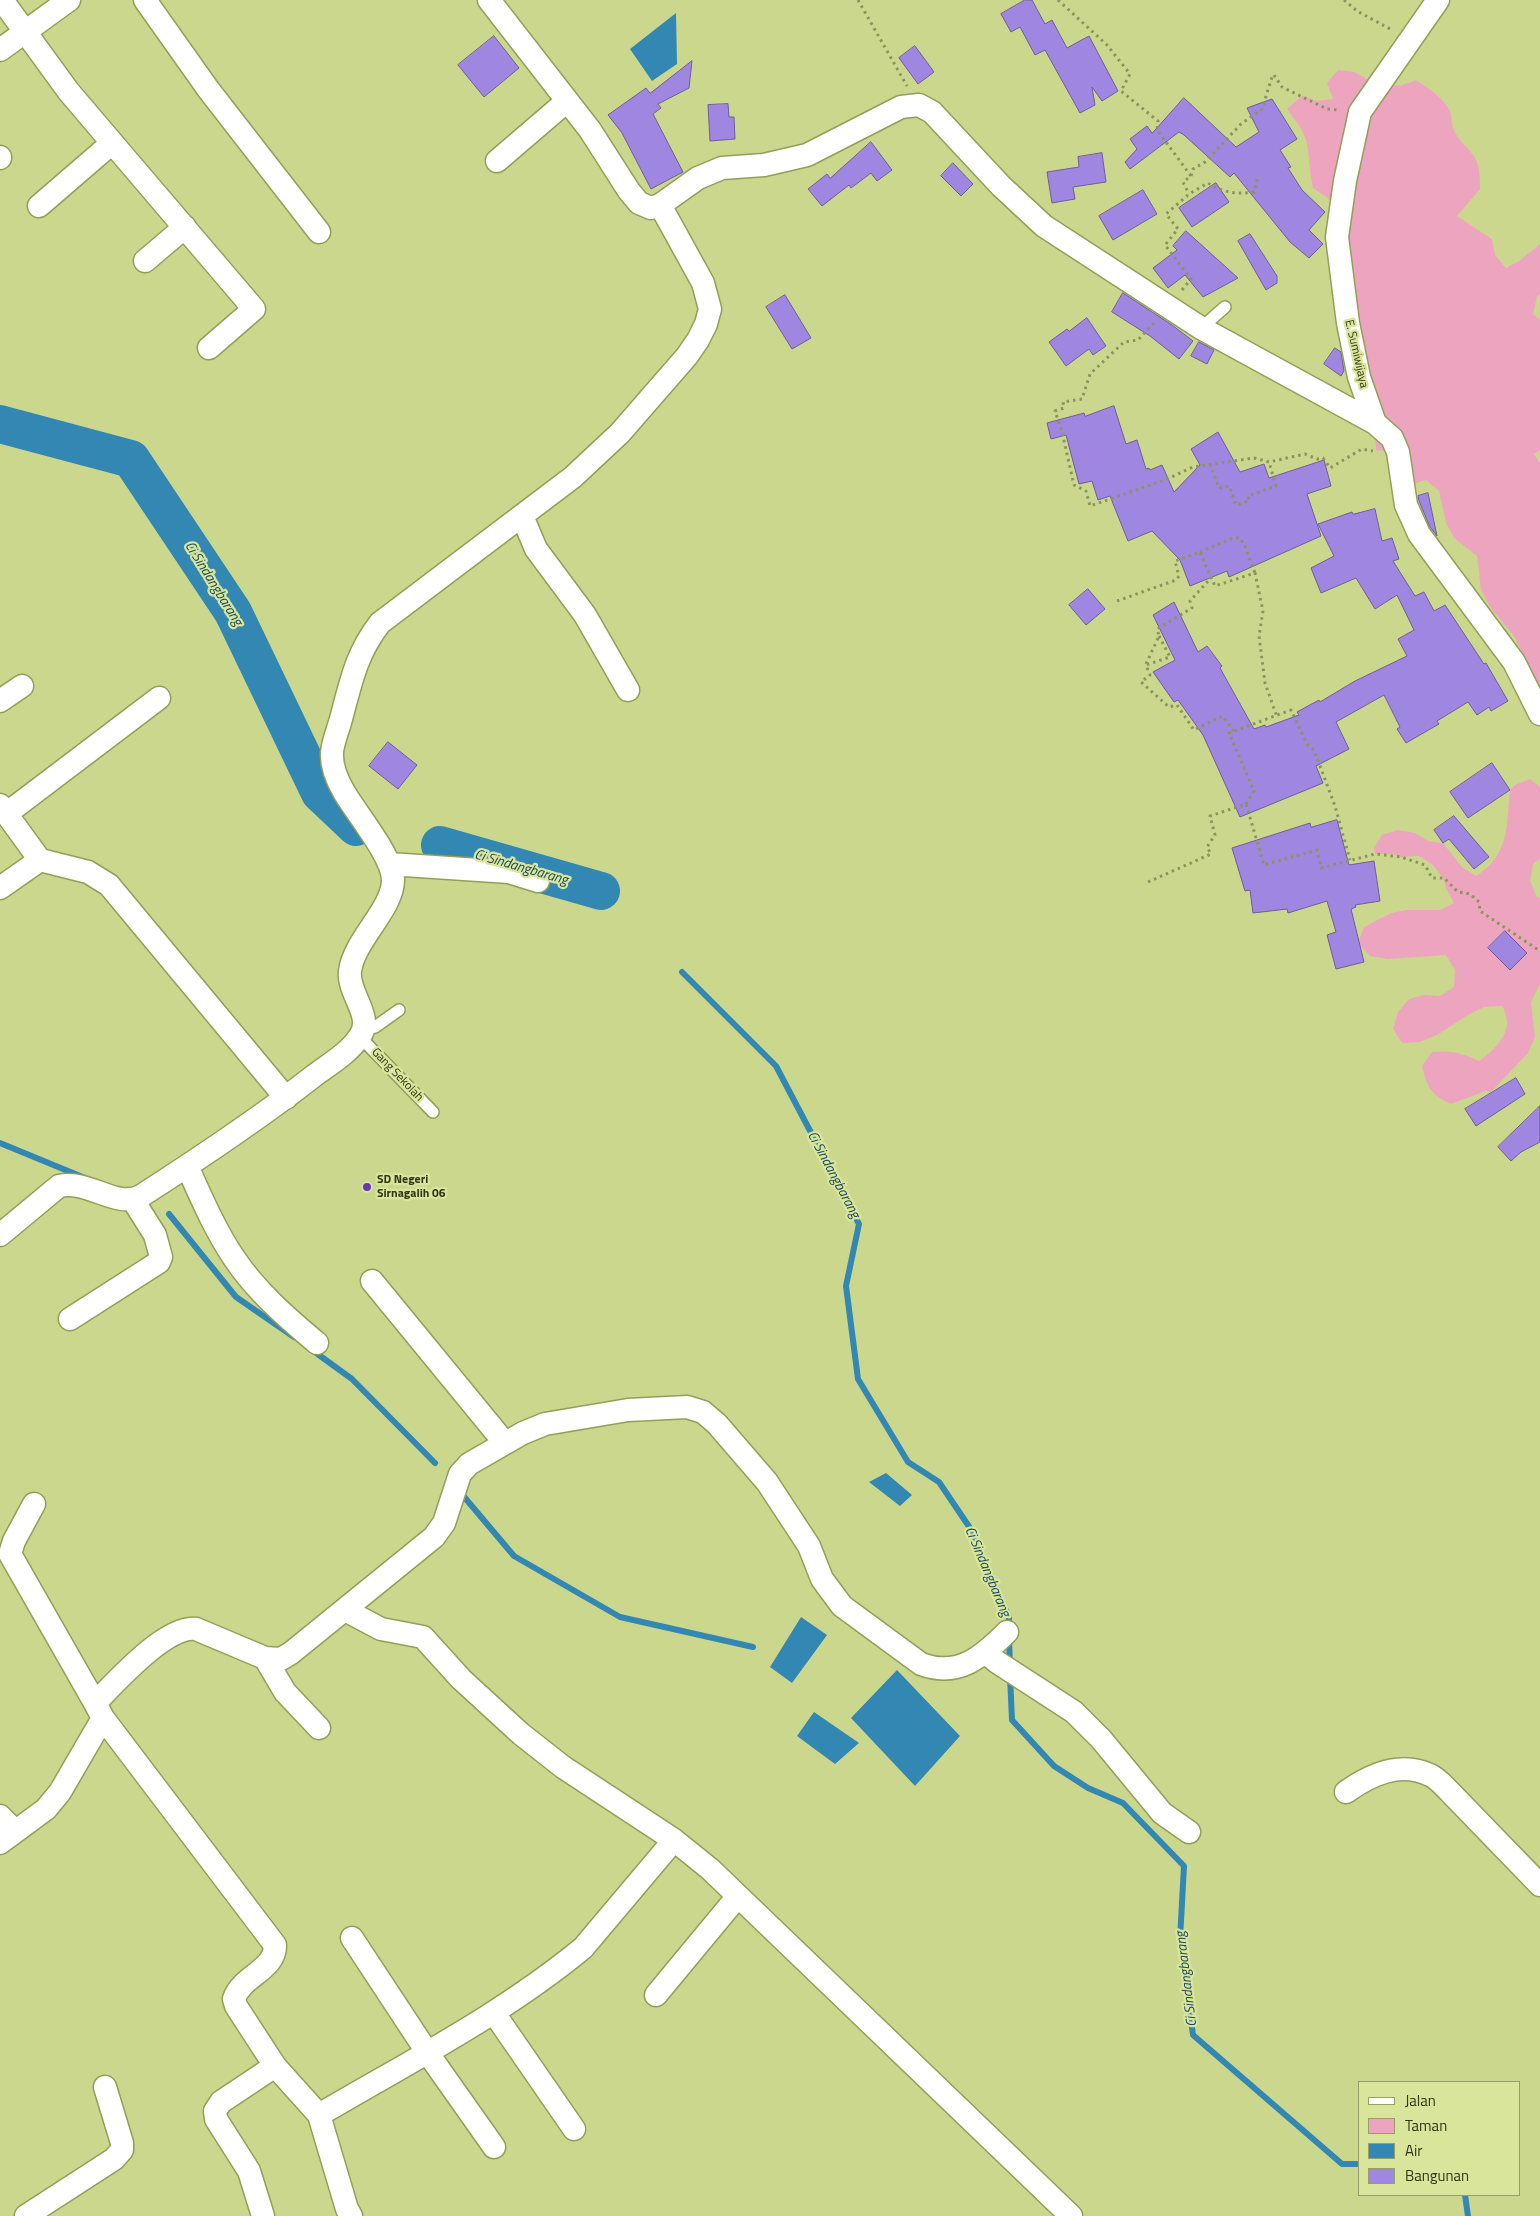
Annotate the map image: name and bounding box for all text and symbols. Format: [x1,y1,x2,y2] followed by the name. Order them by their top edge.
[1341,319,1371,389] street label: E. Sumiwijaya
[180,539,246,629] water label: Ci Sindangbarang
[472,847,570,889] water label: Ci Sindangbarang
[368,1045,426,1105] street label: Gang Sekolah
[803,1129,863,1221] water label: Ci Sindangbarang
[377,1173,445,1201] place label: SD Negeri Sirnagalih 06
[361,1181,373,1193] marker: SD Negeri Sirnagalih 06
[960,1524,1014,1620] water label: Ci Sindangbarang
[1173,1930,1201,2028] water label: Ci Sindangbarang
[1358,2081,1520,2196] legend
[1405,2089,1436,2112] text: Jalan
[1405,2114,1447,2137] text: Taman
[1405,2139,1422,2162] text: Air
[1405,2164,1469,2187] text: Bangunan

